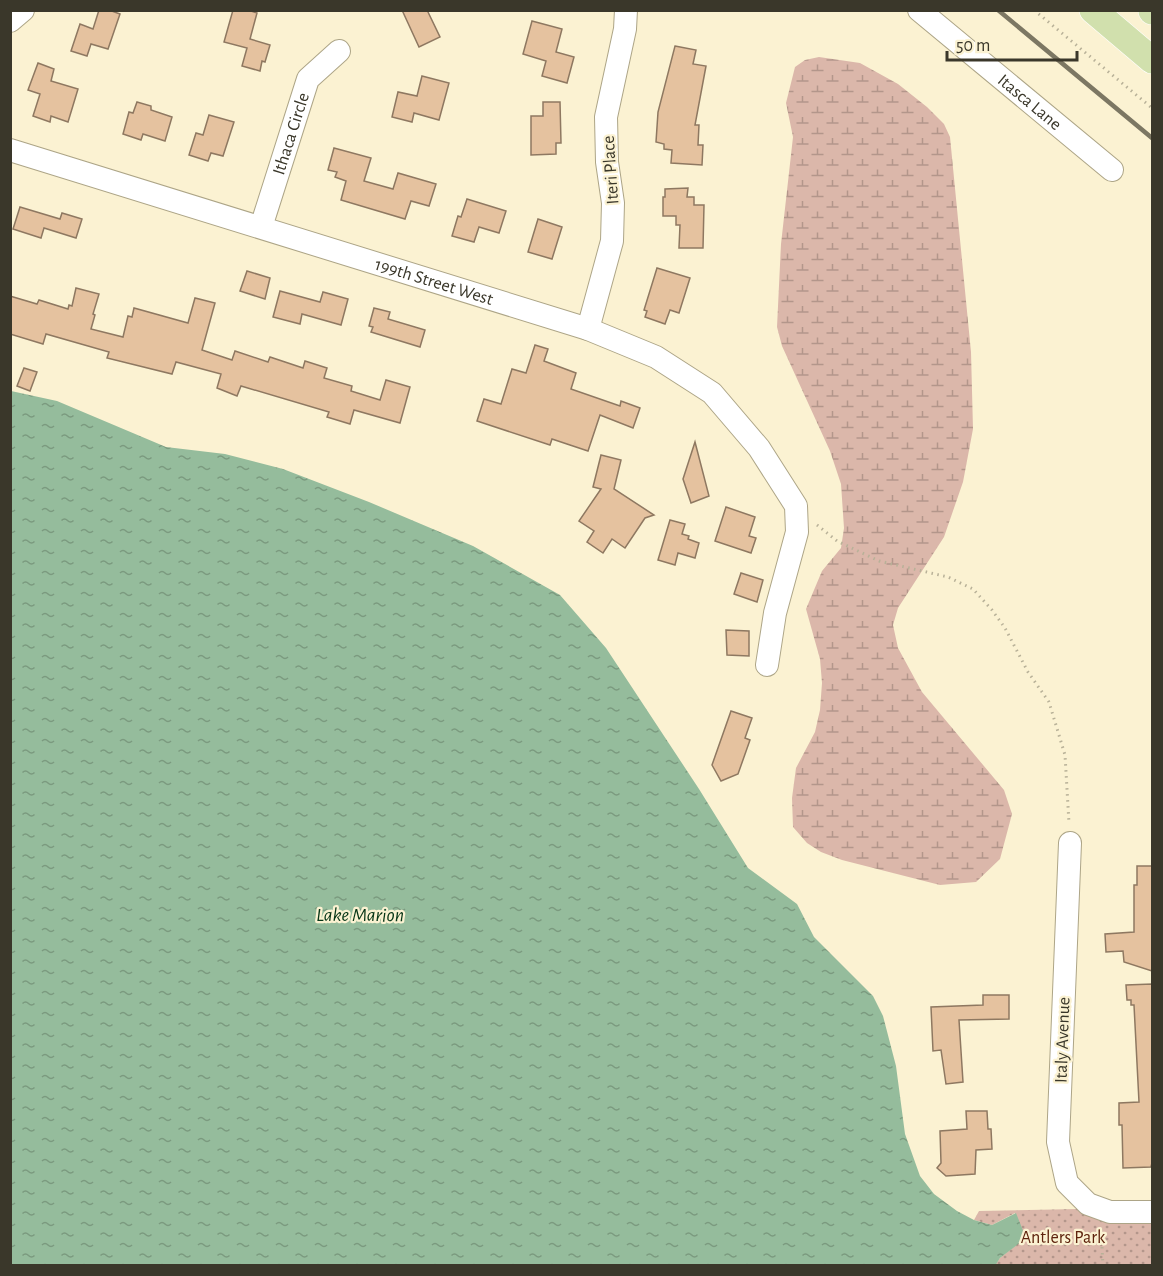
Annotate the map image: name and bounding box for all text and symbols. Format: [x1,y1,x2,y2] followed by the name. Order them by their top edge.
[947,24,1078,62] scale bar
[956,37,990,55] text: 50 m
[994,71,1064,134] street label: Itasca Lane
[270,90,313,177] street label: Ithaca Circle
[600,135,622,205] street label: Iteri Place
[373,256,495,309] street label: 199th Street West
[316,905,404,925] water label: Lake Marion
[1052,997,1073,1083] street label: Italy Avenue
[1021,1229,1106,1247] park label: Antlers Park

